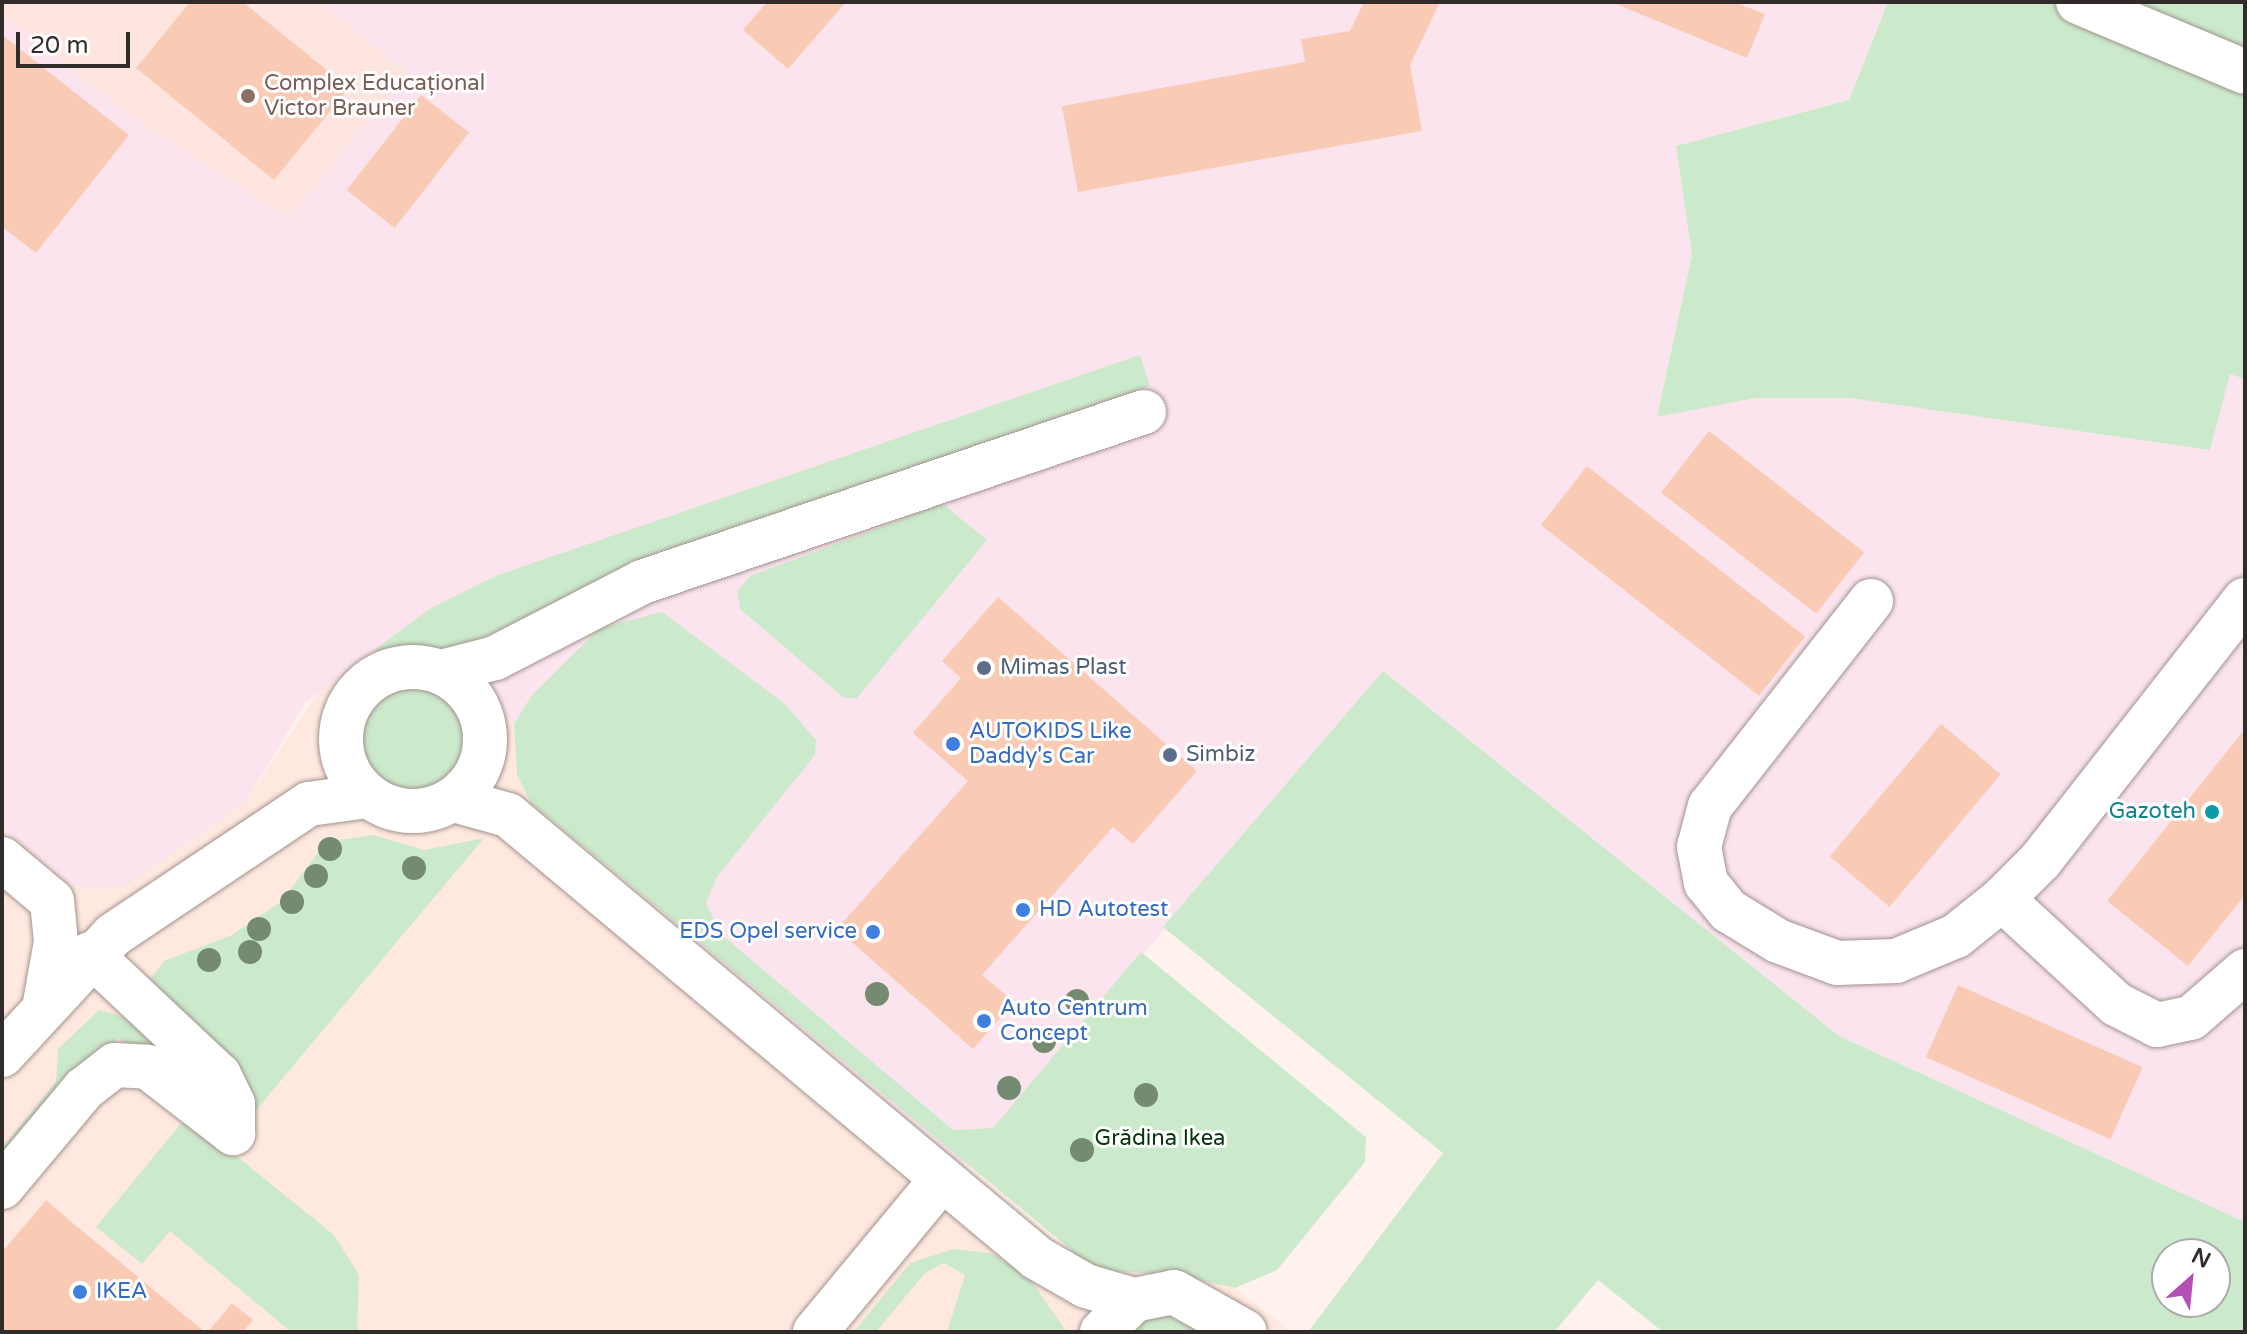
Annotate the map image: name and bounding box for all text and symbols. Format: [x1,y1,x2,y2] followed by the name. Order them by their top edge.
[20,16,134,66] scale bar
[30,31,88,60] text: 20 m
[264,70,485,122] place label: Complex Educațional Victor Brauner
[239,87,257,105] marker: Complex Educațional Victor Brauner
[1000,655,1127,681] place label: Mimas Plast
[975,659,993,677] marker: Mimas Plast
[969,718,1132,770] place label: AUTOKIDS Like Daddy's Car
[944,735,962,753] marker: AUTOKIDS Like Daddy's Car
[1186,742,1255,768] place label: Simbiz
[1161,746,1179,764] marker: Simbiz
[2109,799,2196,825] place label: Gazoteh
[2203,803,2221,821] marker: Gazoteh
[1039,897,1168,923] place label: HD Autotest
[1014,901,1032,919] marker: HD Autotest
[679,919,857,945] place label: EDS Opel service
[864,923,882,941] marker: EDS Opel service
[1000,995,1148,1046] place label: Auto Centrum Concept
[975,1012,993,1030] marker: Auto Centrum Concept
[1095,1126,1225,1152] park label: Grădina Ikea
[2151,1238,2231,1318] north arrow
[2187,1243,2215,1274] text: N
[96,1279,147,1305] place label: IKEA
[71,1283,89,1301] marker: IKEA

